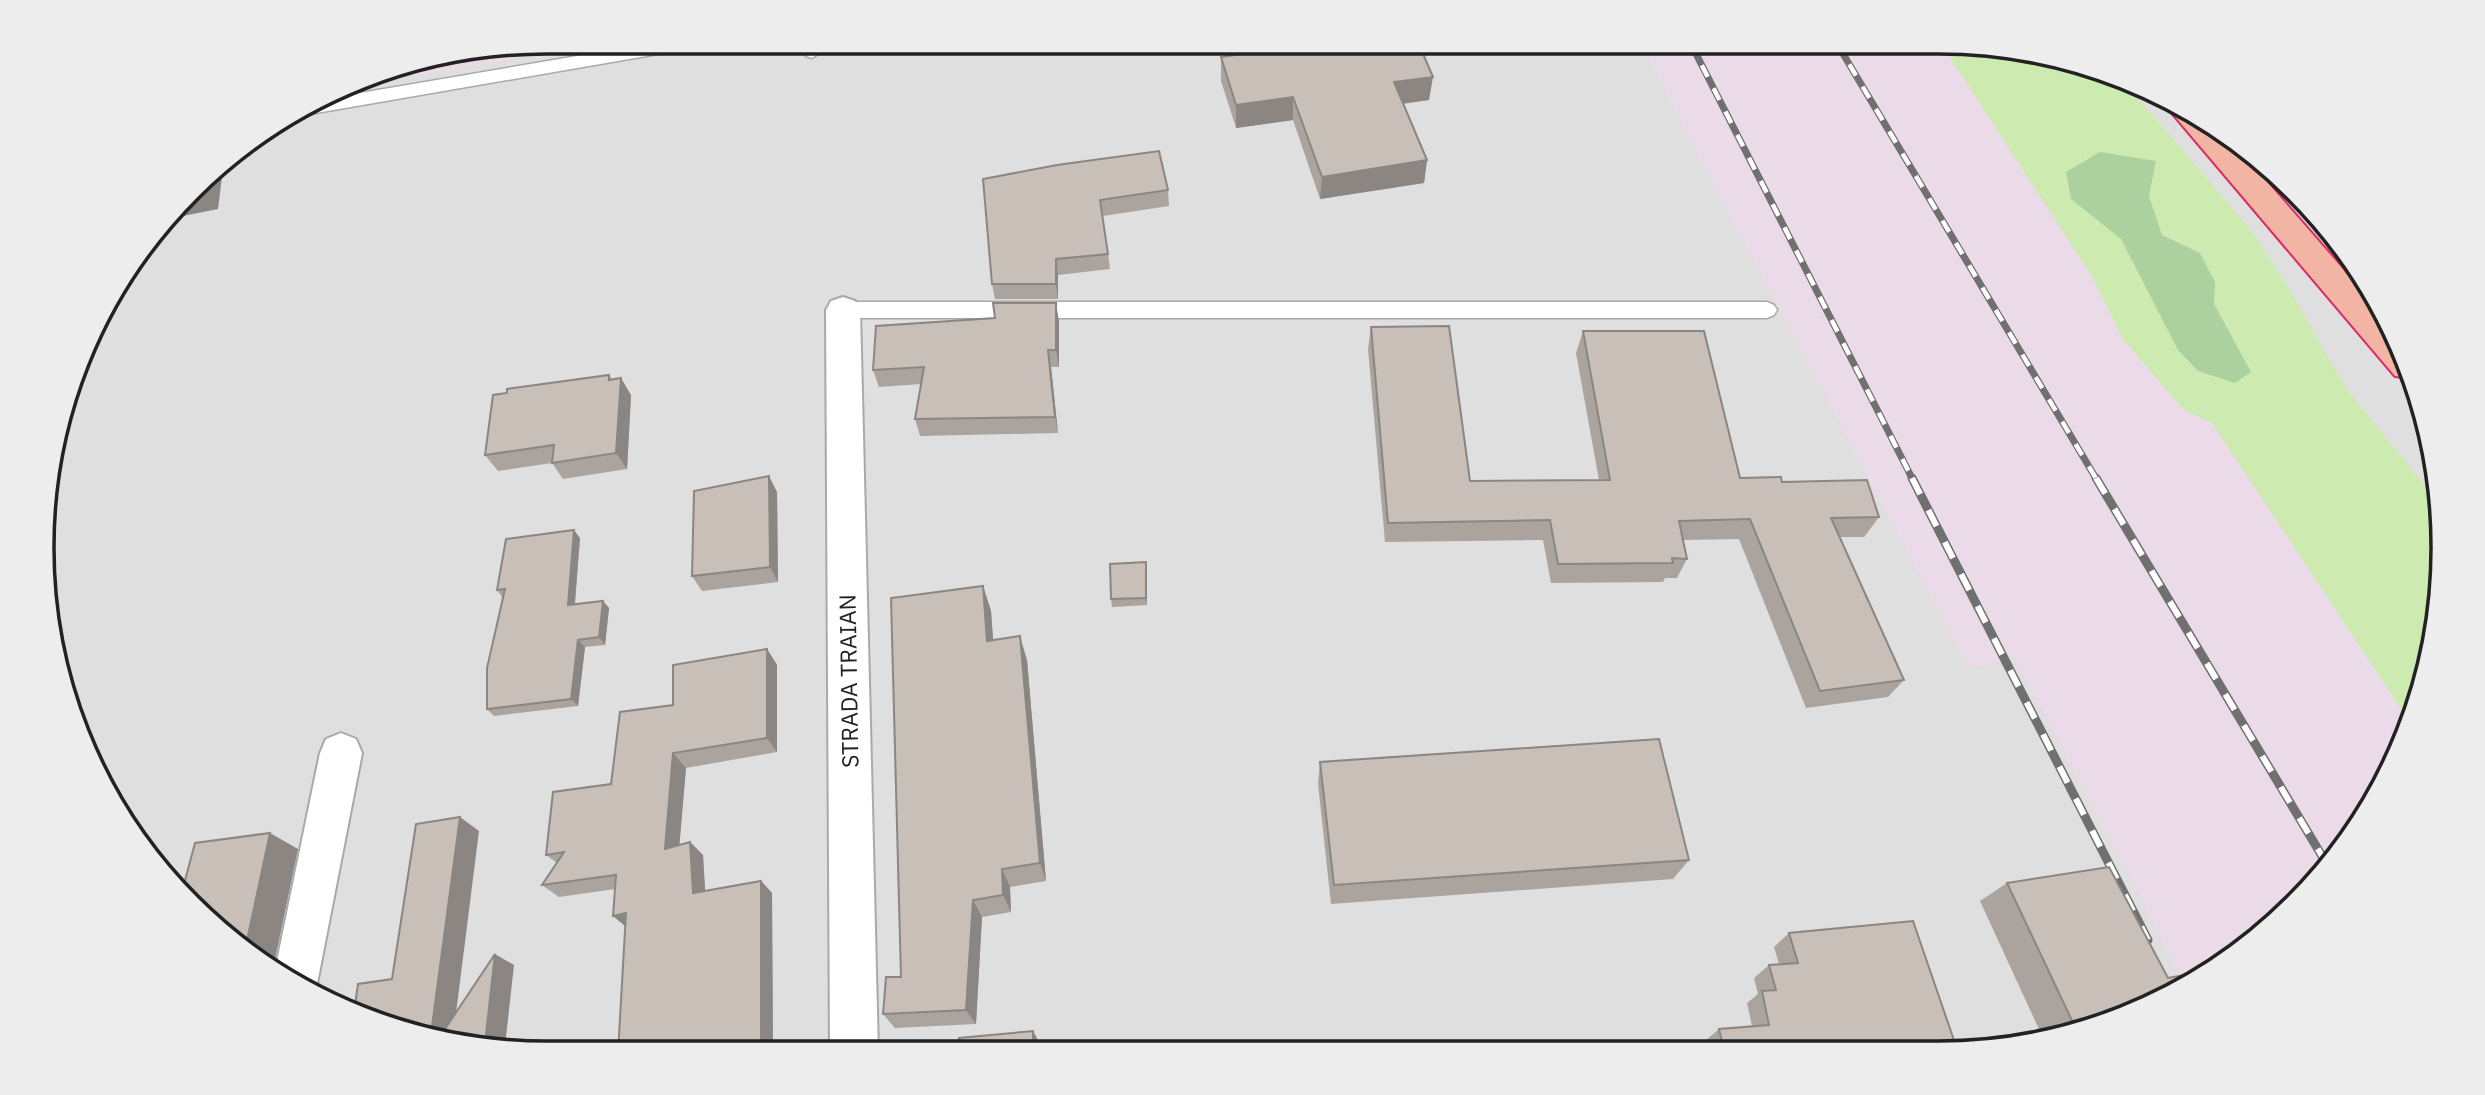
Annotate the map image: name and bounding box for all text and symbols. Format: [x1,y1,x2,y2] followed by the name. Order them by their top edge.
[831,594,865,768] street label: STRADA TRAIAN

